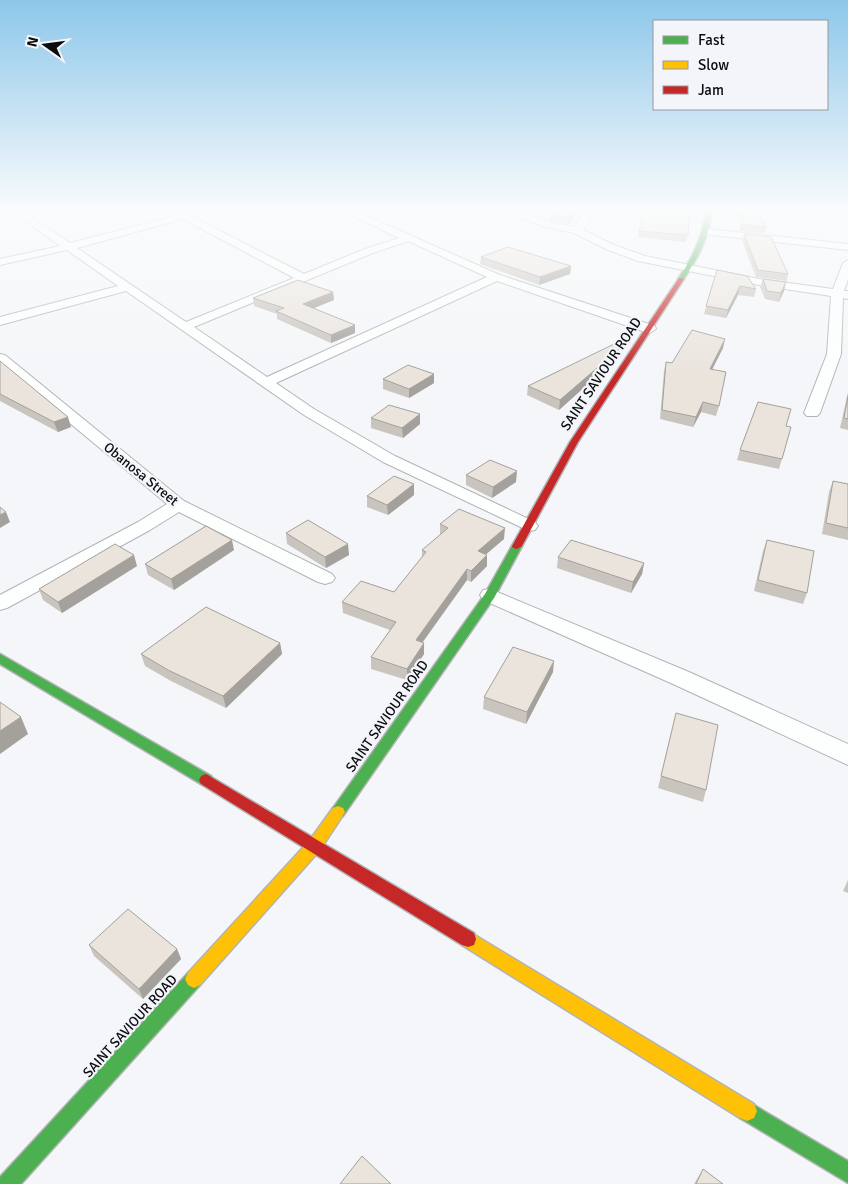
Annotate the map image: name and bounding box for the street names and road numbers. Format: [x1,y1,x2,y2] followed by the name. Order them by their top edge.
[557,314,645,434] street label: SAINT SAVIOUR ROAD
[100,439,182,509] street label: Obanosa Street
[342,657,432,775] street label: SAINT SAVIOUR ROAD
[79,971,181,1081] street label: SAINT SAVIOUR ROAD

